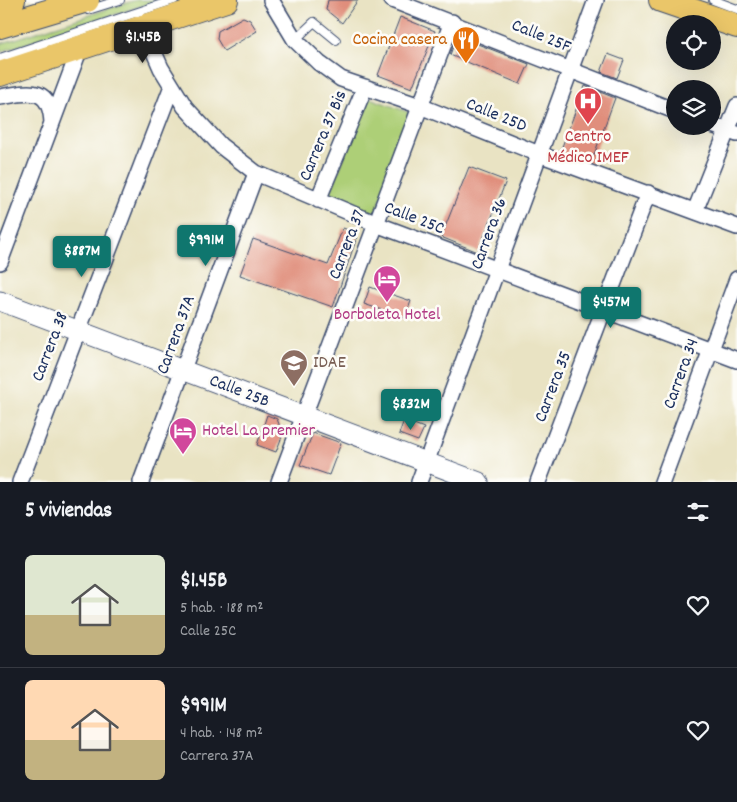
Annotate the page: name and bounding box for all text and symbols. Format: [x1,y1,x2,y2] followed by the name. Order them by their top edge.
[507,14,575,60] street label: Calle 25F
[666,15,721,135] map controls
[666,15,721,70] button: locate
[102,22,184,64] pin: $1.45B
[451,25,481,64] restaurant icon: Cocina casera
[125,26,161,49] text: $1.45B
[352,28,448,53] place label: Cocina casera
[666,80,721,135] button: layers
[573,86,603,125] hospital icon: Centro Médico IMEF
[294,87,354,185] street label: Carrera 37 Bis
[462,93,530,139] street label: Calle 25D
[547,125,629,171] place label: Centro Médico IMEF
[465,195,515,273] street label: Carrera 36
[380,196,448,242] street label: Calle 25C
[323,206,373,283] street label: Carrera 37
[171,224,241,267] pin: $991M
[188,229,224,252] text: $991M
[47,236,117,278] pin: $887M
[64,240,100,263] text: $887M
[372,264,402,303] hotel icon: Borboleta Hotel
[576,286,646,329] pin: $457M
[592,291,630,314] text: $457M
[151,292,203,378] street label: Carrera 37A
[334,303,441,328] place label: Borboleta Hotel
[26,308,76,386] street label: Carrera 38
[658,335,706,413] street label: Carrera 34
[279,348,309,387] school or university icon: IDAE
[529,348,579,426] street label: Carrera 35
[313,351,346,376] place label: IDAE
[205,369,273,415] street label: Calle 25B
[376,388,446,431] pin: $832M
[392,393,430,416] text: $832M
[168,416,198,455] hotel icon: Hotel La premier
[202,419,316,444] place label: Hotel La premier
[25,497,112,527] text: 5 viviendas
[684,498,712,526] icon: filters
[180,567,227,597] text: $1.45B
[65,575,125,635] icon: home
[684,591,712,619] icon: heart
[180,597,263,620] text: 5 hab. · 188 m²
[180,620,236,643] text: Calle 25C
[180,692,227,722] text: $991M
[65,700,125,760] icon: home
[684,716,712,744] icon: heart
[180,722,263,745] text: 4 hab. · 148 m²
[180,745,253,768] text: Carrera 37A

